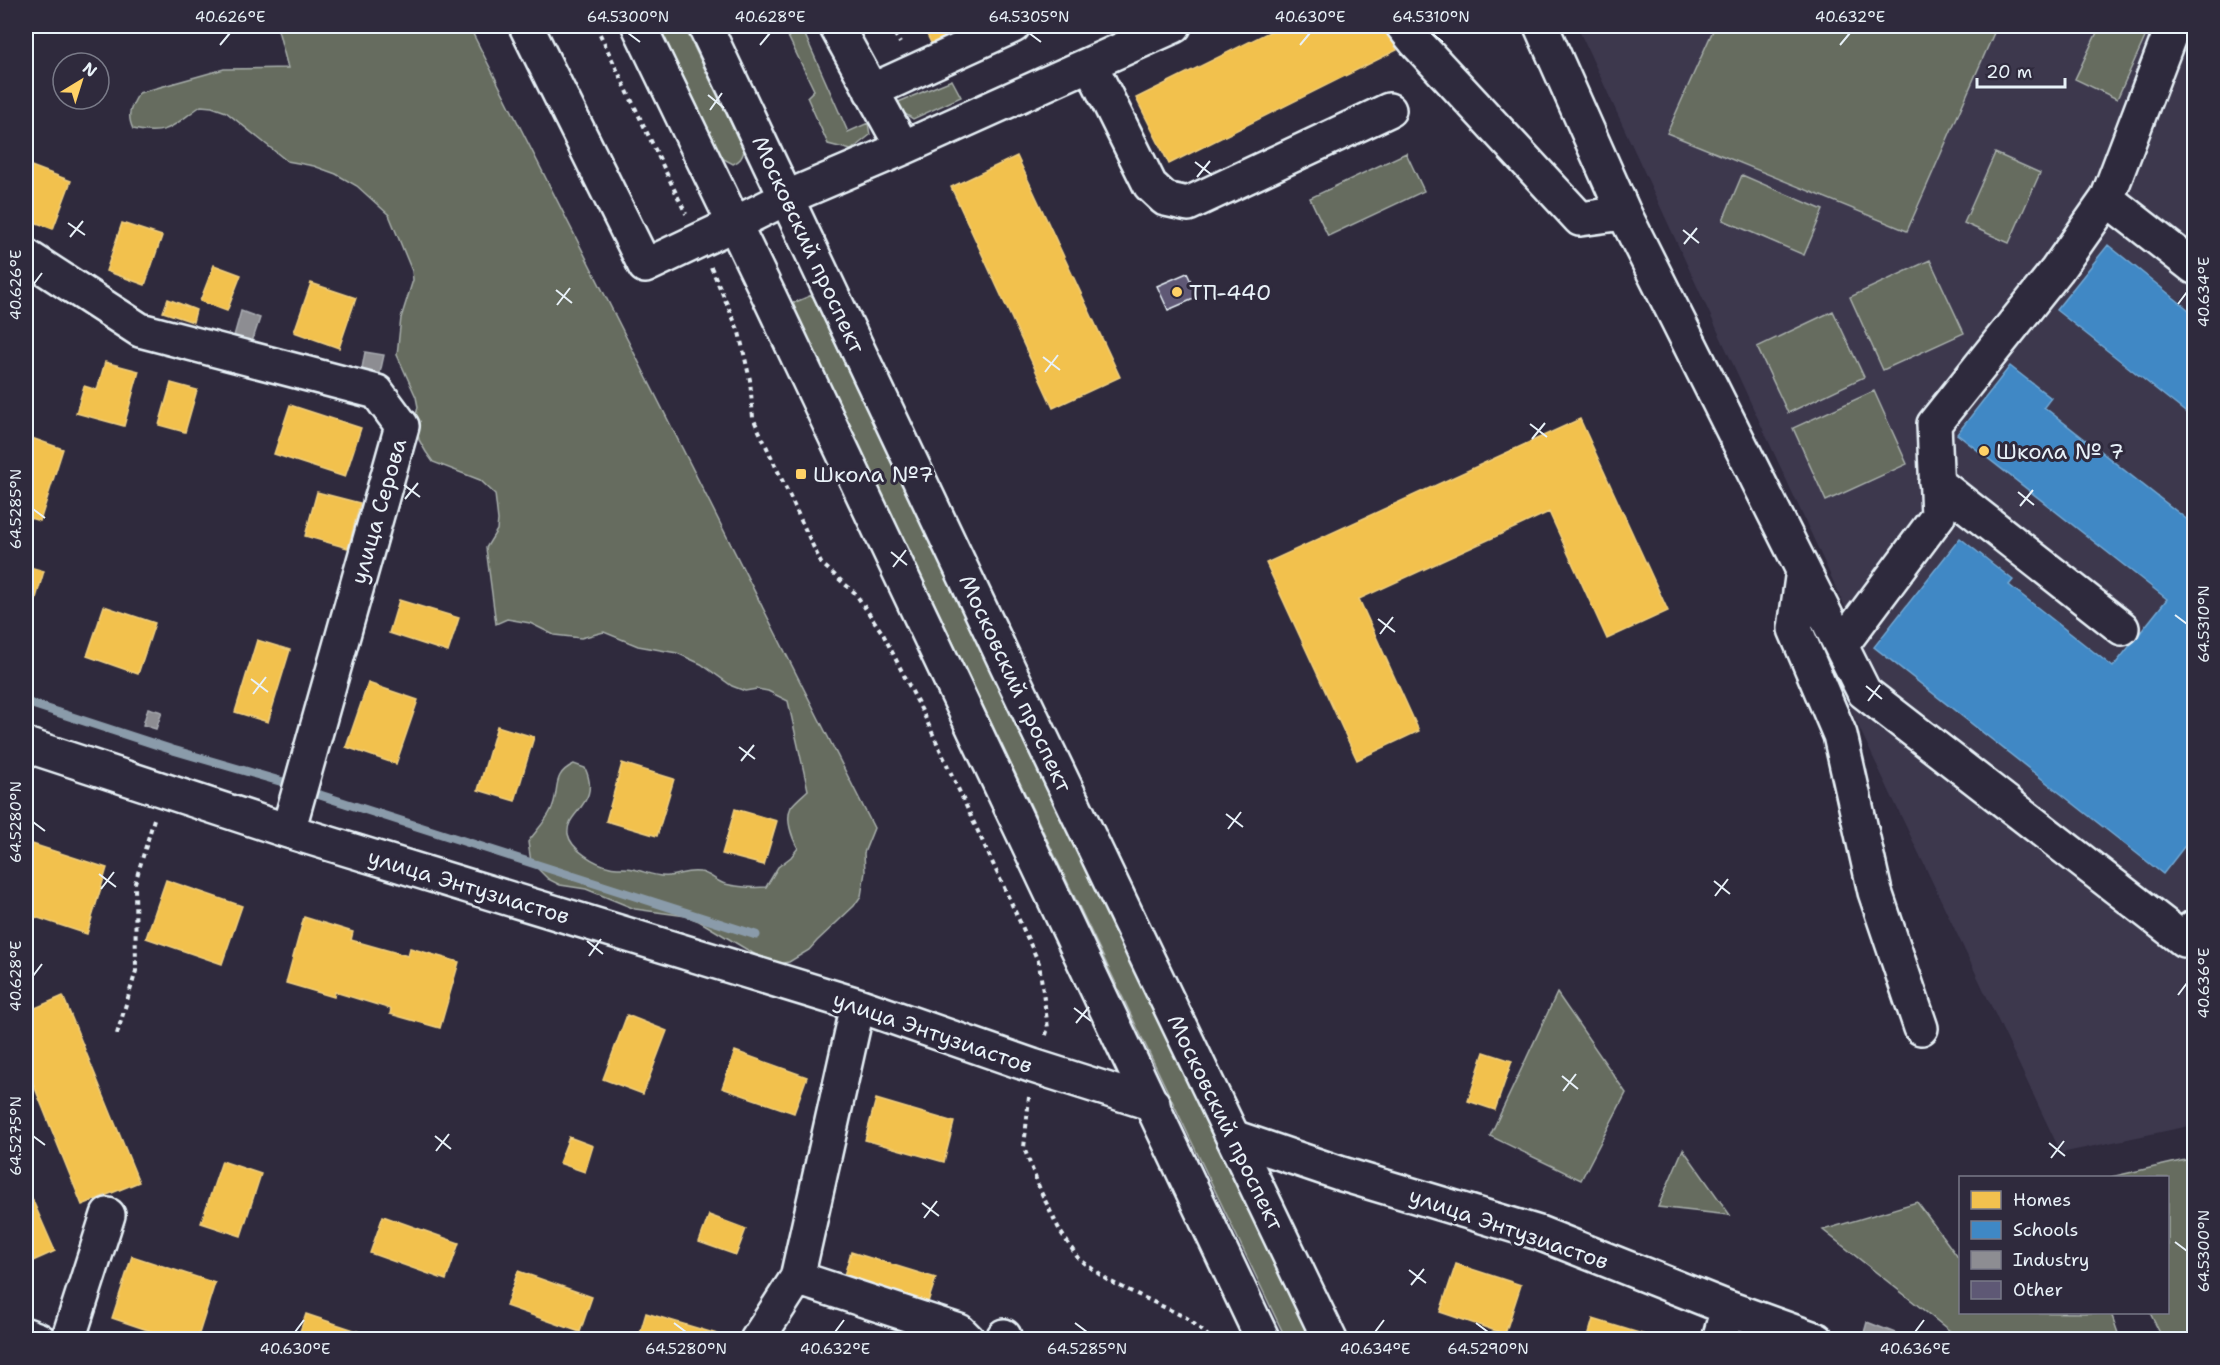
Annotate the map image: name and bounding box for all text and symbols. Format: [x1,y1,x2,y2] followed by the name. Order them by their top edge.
[195,7,265,27] text: 40.626°E
[587,7,669,27] text: 64.5300°N
[735,7,805,27] text: 40.628°E
[989,7,1069,27] text: 64.5305°N
[1275,7,1346,27] text: 40.630°E
[1392,7,1470,27] text: 64.5310°N
[1815,7,1885,27] text: 40.632°E
[51,51,111,111] north arrow
[1977,51,2066,89] scale bar
[78,57,101,82] text: N
[1986,60,2032,84] text: 20 m
[745,131,872,358] street label: Московский проспект
[6,250,26,320] text: 40.626°E
[2194,257,2214,327] text: 40.634°E
[1189,278,1271,307] place label: ТП-440
[1170,285,1184,299] marker: ТП-440
[344,435,413,587] street label: улица Серова
[1996,437,2124,466] place label: Школа № 7
[1977,444,1991,458] marker: Школа № 7
[813,460,934,489] place label: Школа №7
[794,467,808,481] marker: Школа №7
[6,469,26,549] text: 64.5285°N
[952,570,1079,797] street label: Московский проспект
[2194,585,2214,663] text: 64.5310°N
[6,781,26,863] text: 64.5280°N
[365,842,573,931] street label: улица Энтузиастов
[6,941,26,1011] text: 40.628°E
[2194,948,2214,1018] text: 40.636°E
[829,985,1036,1080] street label: улица Энтузиастов
[1161,1009,1291,1236] street label: Московский проспект
[6,1096,26,1176] text: 64.5275°N
[1959,1176,2169,1314] legend
[1405,1181,1612,1276] street label: улица Энтузиастов
[2013,1188,2071,1212] text: Homes
[2194,1210,2214,1292] text: 64.5300°N
[2013,1218,2079,1242] text: Schools
[2013,1248,2089,1272] text: Industry
[2013,1278,2063,1302] text: Other
[260,1339,331,1359] text: 40.630°E
[645,1339,727,1359] text: 64.5280°N
[800,1339,870,1359] text: 40.632°E
[1047,1339,1127,1359] text: 64.5285°N
[1340,1339,1410,1359] text: 40.634°E
[1447,1339,1529,1359] text: 64.5290°N
[1880,1339,1950,1359] text: 40.636°E

